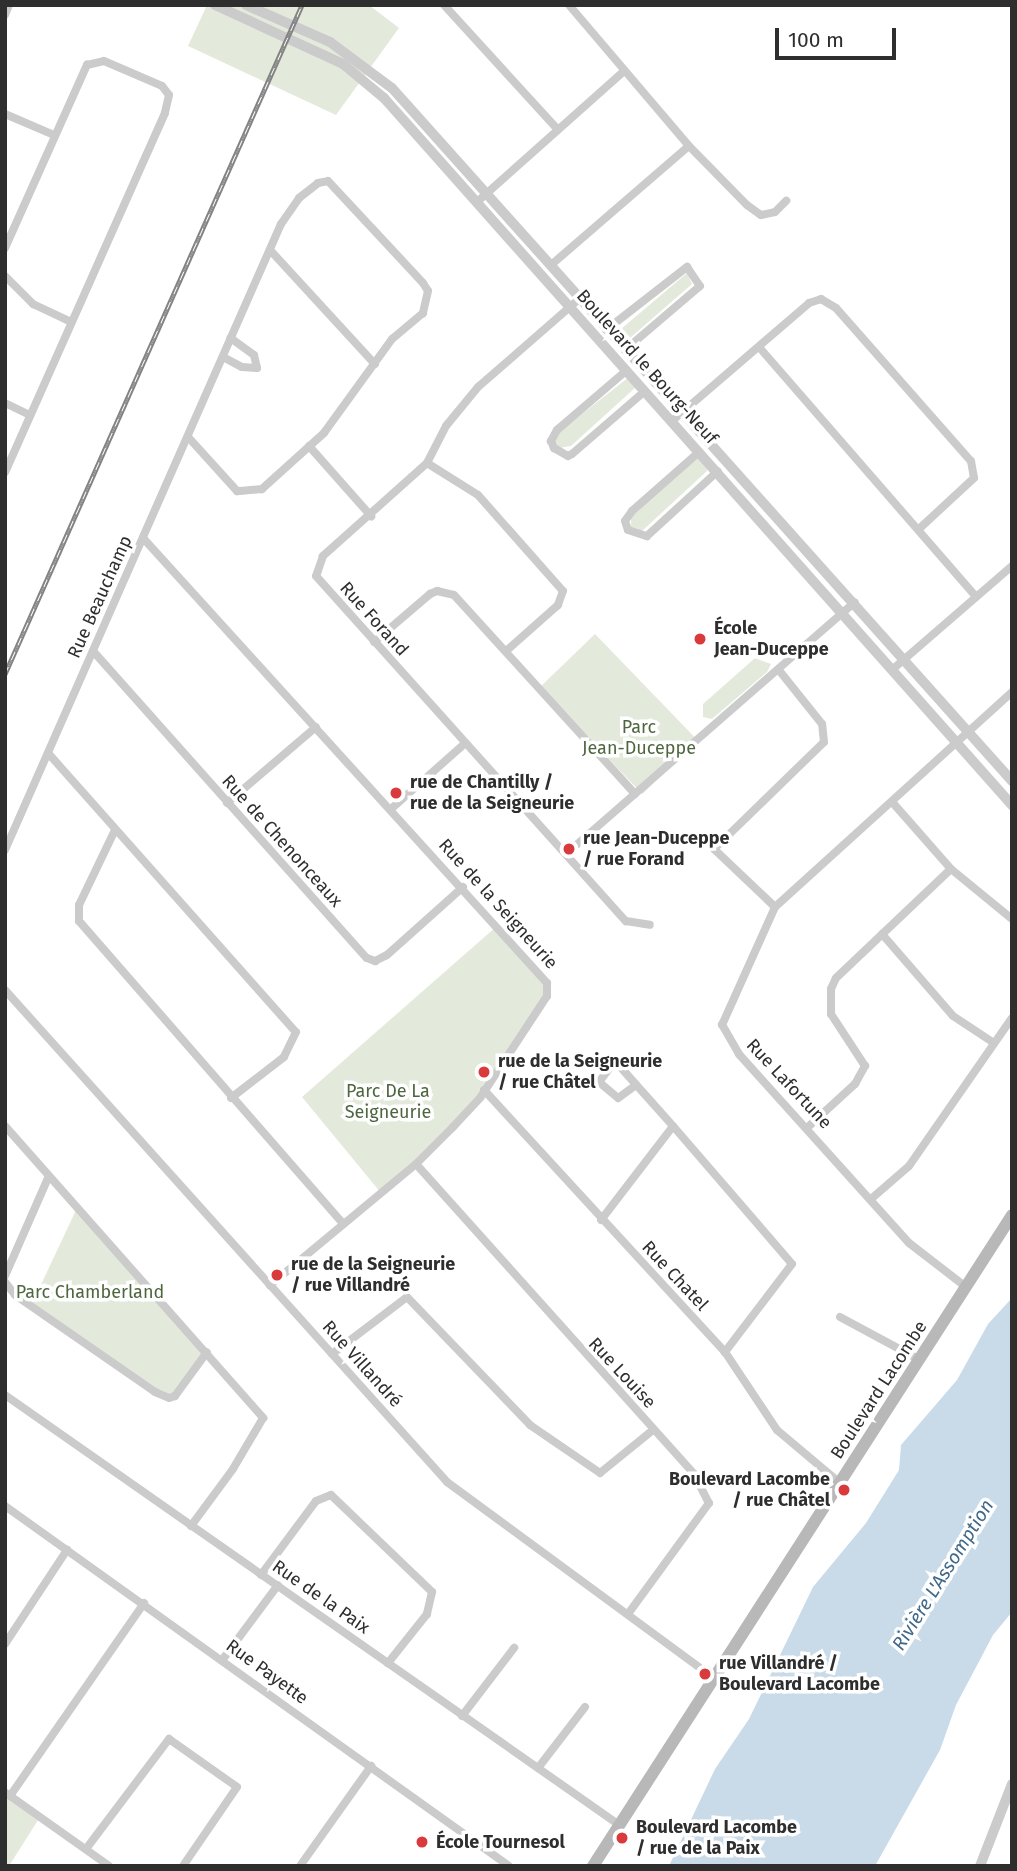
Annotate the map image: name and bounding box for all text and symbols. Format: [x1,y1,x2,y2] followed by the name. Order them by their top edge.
[779,14,900,58] scale bar
[788,27,844,53] text: 100 m
[572,285,722,449] street label: Boulevard le Bourg-Neuf
[63,532,137,662] street label: Rue Beauchamp
[335,578,413,660] street label: Rue Forand
[714,618,829,660] place label: École Jean-Duceppe
[692,631,708,647] marker: École Jean-Duceppe
[582,717,696,760] park label: Parc Jean-Duceppe
[217,771,347,911] street label: Rue de Chenonceaux
[410,772,574,814] place label: rue de Chantilly / rue de la Seigneurie
[388,785,404,801] marker: rue de Chantilly / rue de la Seigneurie
[583,828,729,870] place label: rue Jean-Duceppe / rue Forand
[434,834,562,974] street label: Rue de la Seigneurie
[561,841,577,857] marker: rue Jean-Duceppe / rue Forand
[742,1035,836,1133] street label: Rue Lafortune
[498,1051,662,1094] place label: rue de la Seigneurie / rue Châtel
[476,1064,492,1080] marker: rue de la Seigneurie / rue Châtel
[345,1081,431,1124] park label: Parc De La Seigneurie
[637,1237,713,1315] street label: Rue Chatel
[291,1254,455,1296] place label: rue de la Seigneurie / rue Villandré
[269,1267,285,1283] marker: rue de la Seigneurie / rue Villandré
[16,1281,164,1303] park label: Parc Chamberland
[318,1316,406,1412] street label: Rue Villandré
[826,1317,932,1463] street label: Boulevard Lacombe
[584,1333,660,1413] street label: Rue Louise
[669,1469,830,1512] place label: Boulevard Lacombe / rue Châtel
[836,1482,852,1498] marker: Boulevard Lacombe / rue Châtel
[887,1495,999,1655] water label: Rivière L'Assomption
[268,1555,374,1639] street label: Rue de la Paix
[222,1635,312,1709] street label: Rue Payette
[719,1653,880,1696] place label: rue Villandré / Boulevard Lacombe
[697,1666,713,1682] marker: rue Villandré / Boulevard Lacombe
[636,1817,797,1860] place label: Boulevard Lacombe / rue de la Paix
[614,1830,630,1846] marker: Boulevard Lacombe / rue de la Paix
[436,1831,565,1853] place label: École Tournesol
[414,1834,430,1850] marker: École Tournesol

